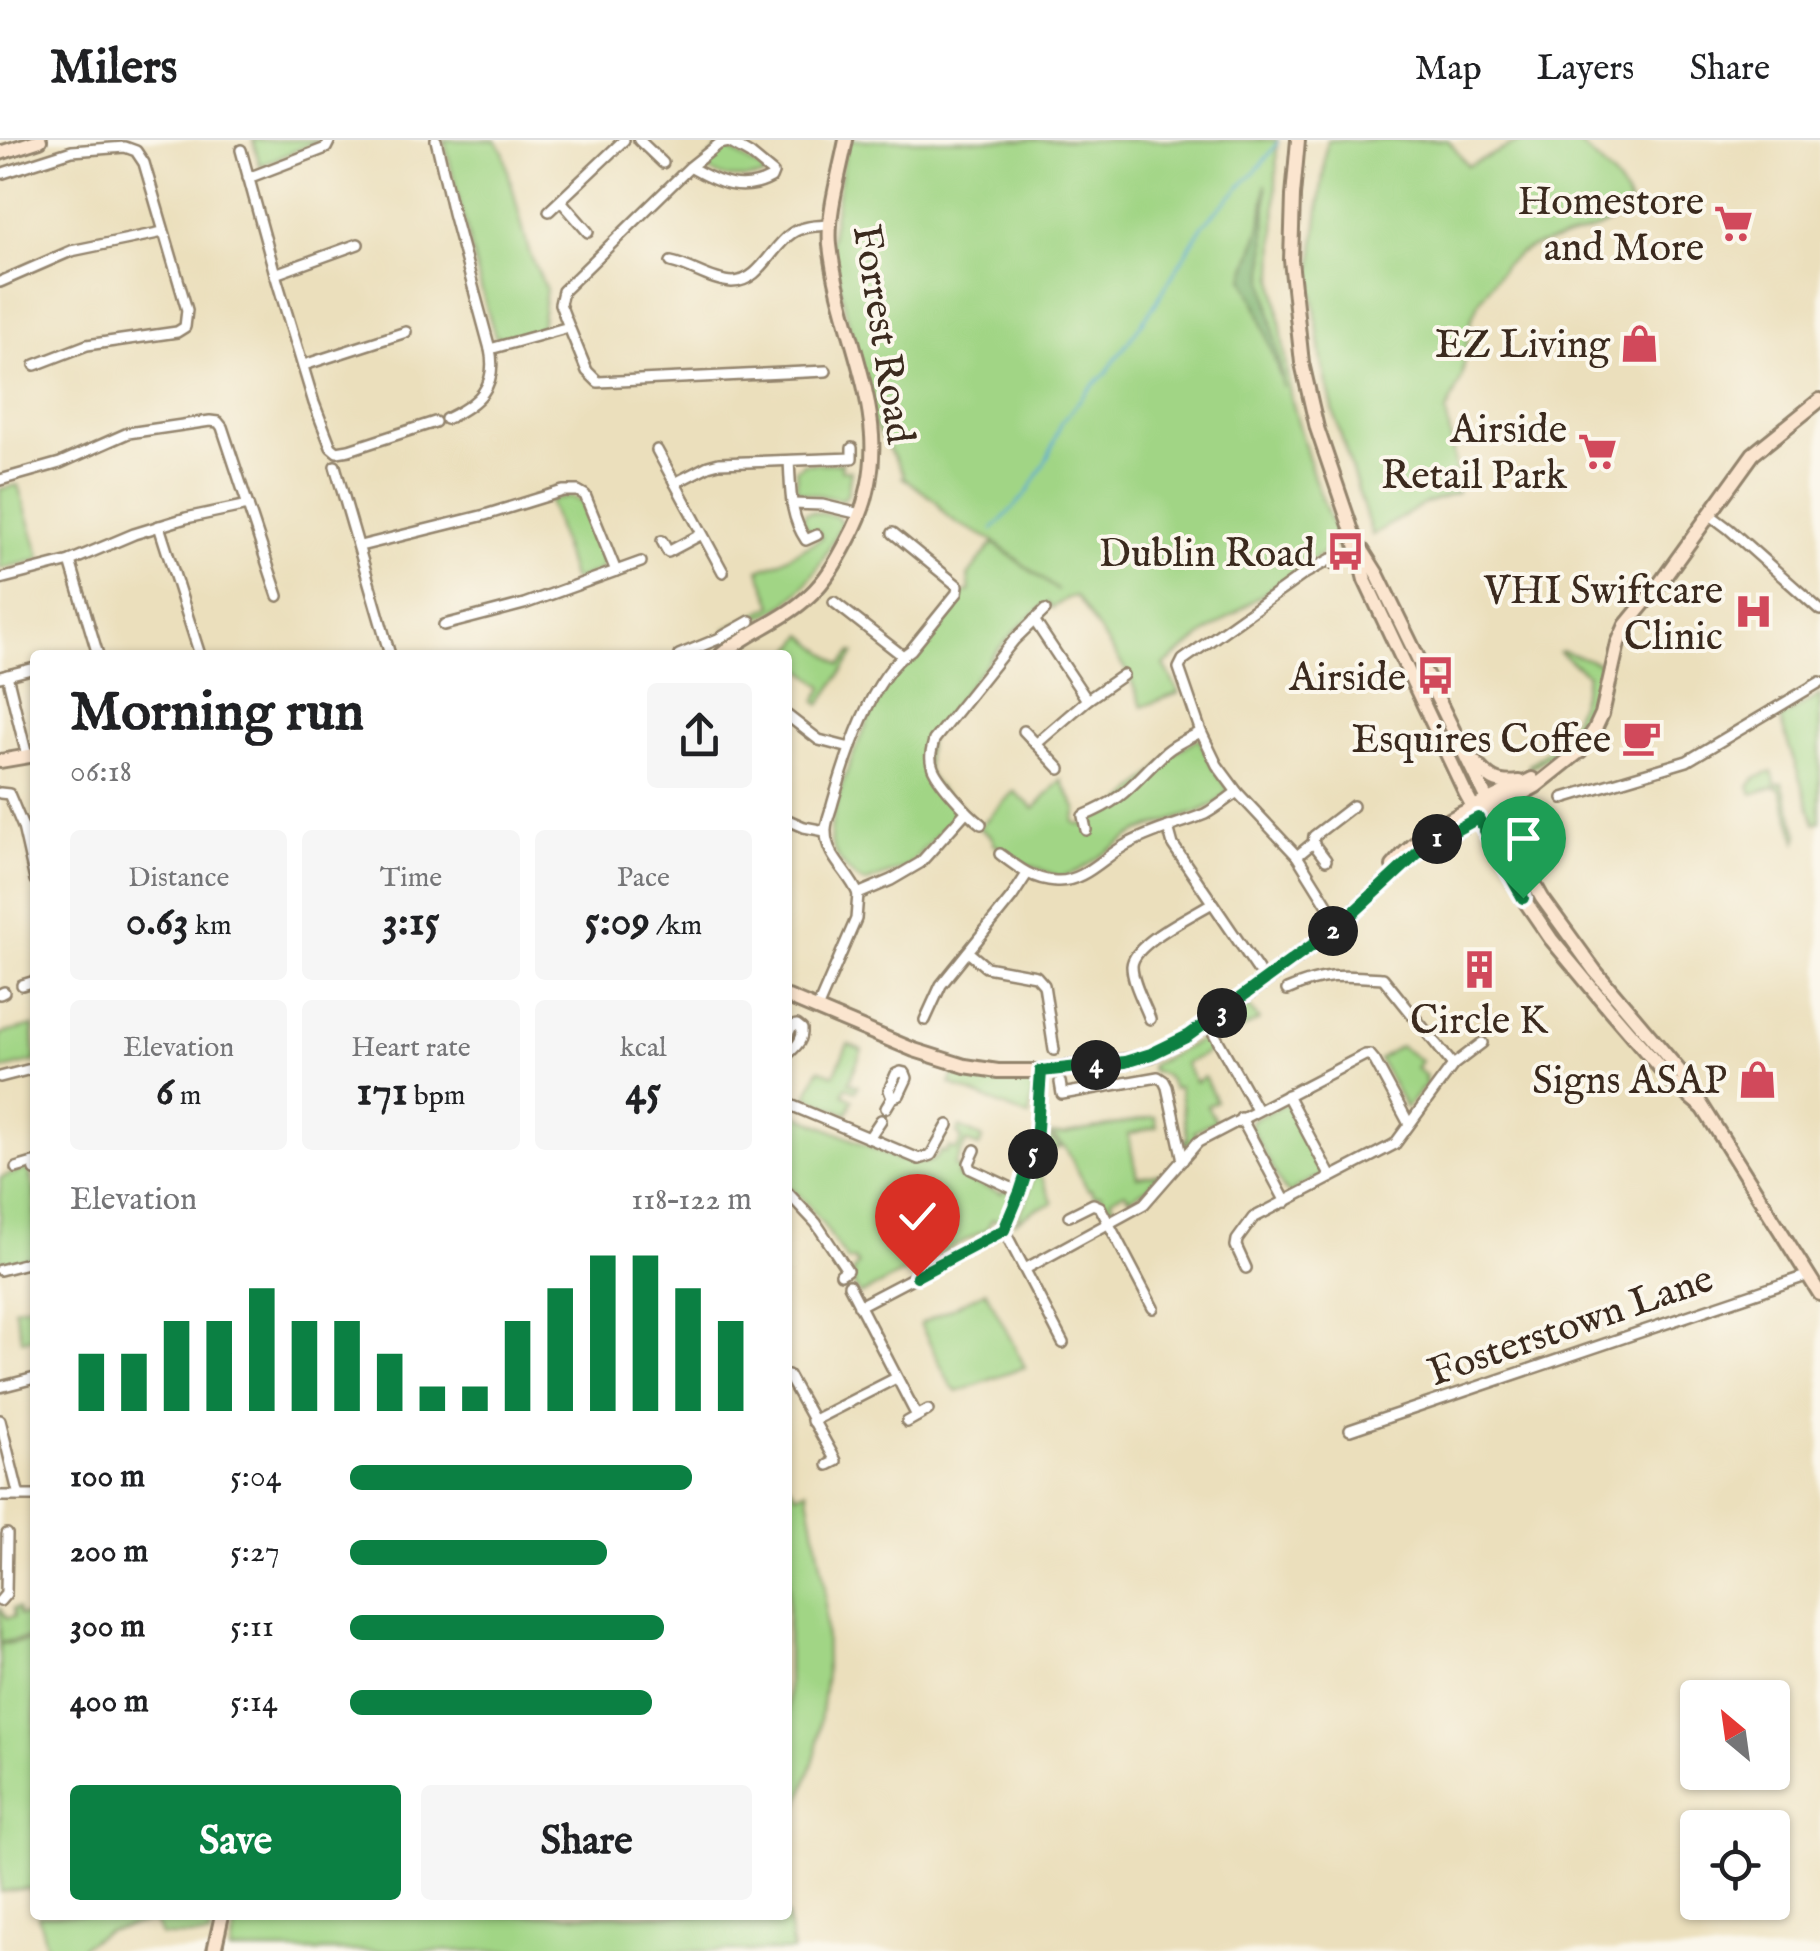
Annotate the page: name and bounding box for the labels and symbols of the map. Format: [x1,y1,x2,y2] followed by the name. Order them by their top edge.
[1517,178,1704,275] place label: Homestore and More
[1713,202,1755,244] supermarket icon: Homestore and More
[839,221,924,448] street label: Forrest Road
[1435,321,1611,372] place label: EZ Living
[1619,322,1661,364] shop icon: EZ Living
[1381,406,1568,503] place label: Airside Retail Park
[1576,430,1618,472] supermarket icon: Airside Retail Park
[1099,530,1316,581] place label: Dublin Road
[1324,531,1366,573] bus stop icon: Dublin Road
[1483,567,1723,664] place label: VHI Swiftcare Clinic
[1732,591,1774,633] hospital icon: VHI Swiftcare Clinic
[1288,654,1406,705] place label: Airside
[1415,655,1457,697] bus stop icon: Airside
[1351,716,1611,767] place label: Esquires Coffee
[1620,717,1662,759] cafe icon: Esquires Coffee
[1481,796,1566,899] pin
[1412,814,1462,864] pin: 1
[1308,906,1358,956] pin: 2
[1458,948,1500,990] building icon: Circle K
[1197,988,1247,1038] pin: 3
[1410,997,1549,1048] place label: Circle K
[1071,1040,1121,1090] pin: 4
[1532,1057,1727,1108] place label: Signs ASAP
[1736,1058,1778,1100] shop icon: Signs ASAP
[1008,1129,1058,1179] pin: 5
[875,1174,960,1277] pin
[1422,1255,1720,1400] street label: Fosterstown Lane
[1680,1680,1790,1790] north arrow

